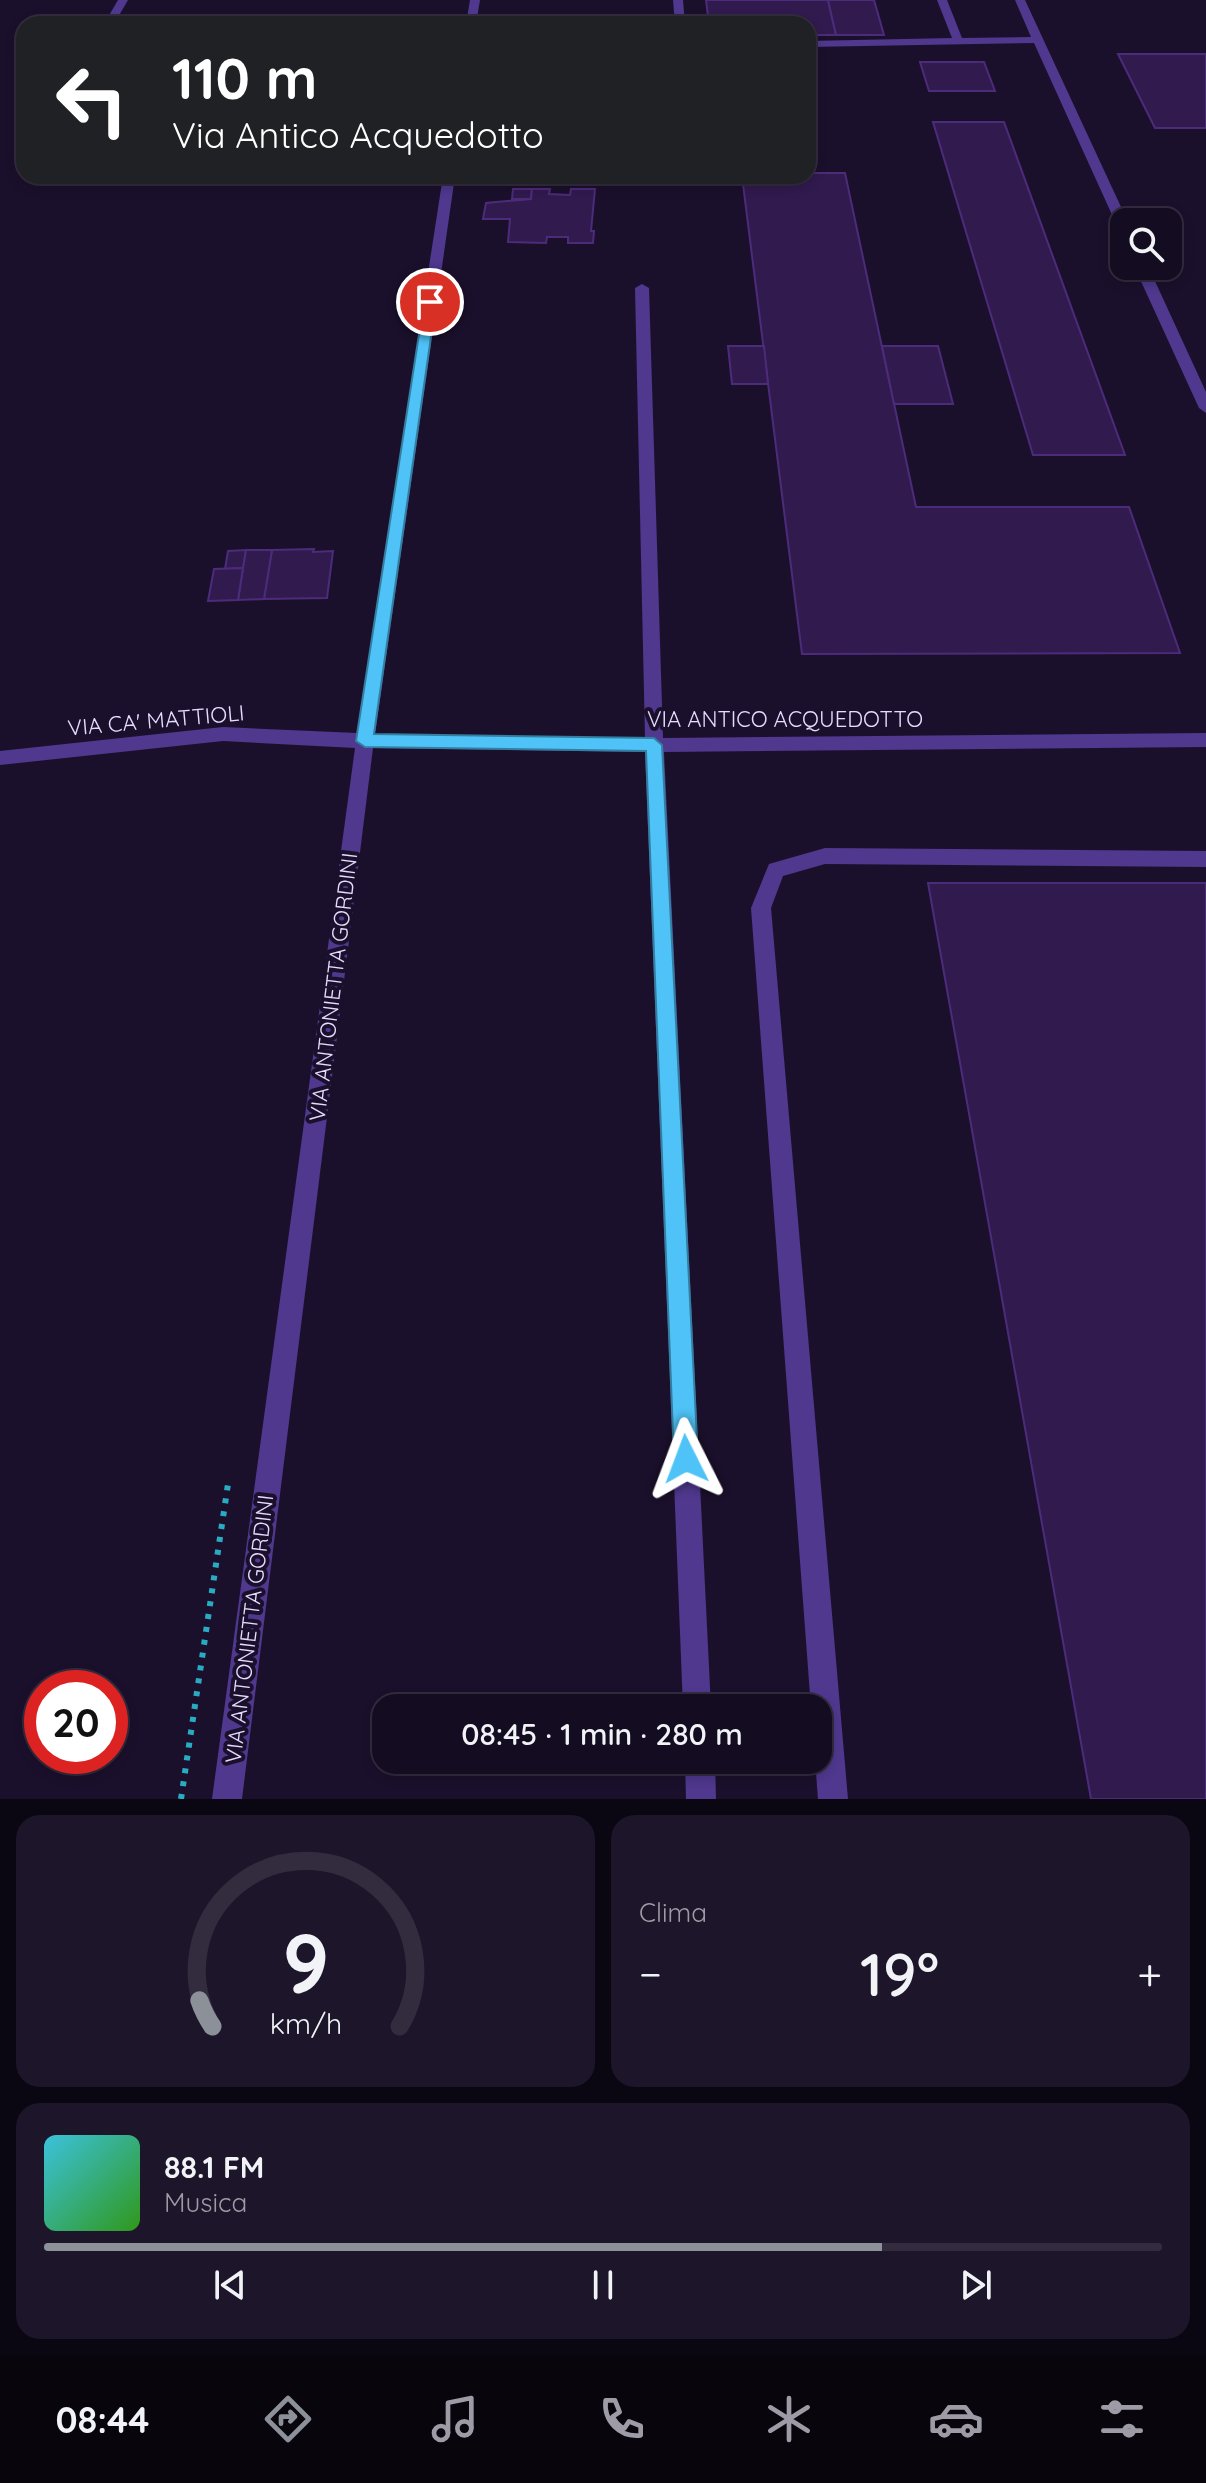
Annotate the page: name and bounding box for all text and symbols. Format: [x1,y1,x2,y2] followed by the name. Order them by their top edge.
[172,43,317,113] text: 110 m
[40,48,144,152] icon: left
[172,112,544,157] text: Via Antico Acquedotto
[1110,208,1182,280] map controls
[1110,208,1182,280] button: search
[396,268,464,336] pin
[408,280,452,324] icon: arrive
[66,698,246,742] street label: VIA CA' MATTIOLI
[647,705,923,733] street label: VIA ANTICO ACQUEDOTTO
[303,851,363,1123] street label: VIA ANTONIETTA GORDINI
[644,1417,728,1501] position arrow
[219,1493,279,1765] street label: VIA ANTONIETTA GORDINI
[24,1670,128,1774] speed limit sign: 20
[461,1715,743,1753] text: 08:45 · 1 min · 280 m
[639,1896,707,1929] text: Clima
[282,1910,329,2014] text: 9
[860,1936,939,2011] text: 19°
[639,1946,662,2001] text: −
[1137,1946,1162,2001] text: +
[269,2005,342,2041] text: km/h
[164,2148,264,2186] text: 88.1 FM
[164,2186,247,2219] text: Musica
[208,2263,252,2307] icon: previous
[581,2263,625,2307] icon: pause
[954,2263,998,2307] icon: next
[260,2391,316,2447] icon: directions
[427,2391,483,2447] icon: music
[594,2391,650,2447] icon: phone
[761,2391,817,2447] icon: climate
[928,2391,984,2447] icon: car
[1094,2391,1150,2447] icon: filters
[55,2397,149,2442] text: 08:44

